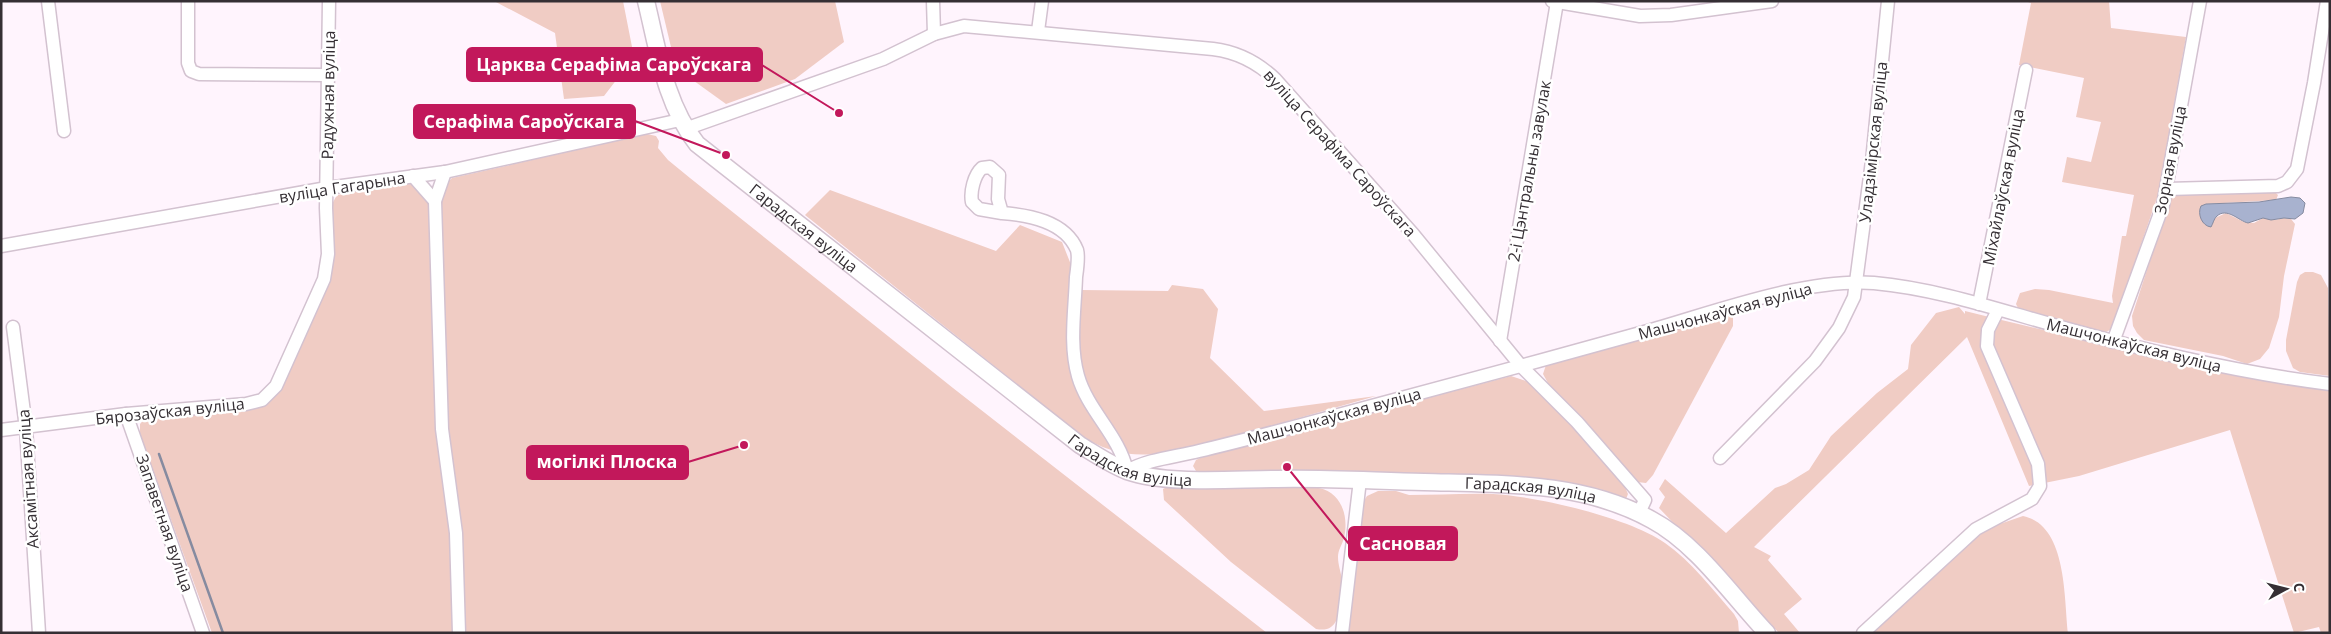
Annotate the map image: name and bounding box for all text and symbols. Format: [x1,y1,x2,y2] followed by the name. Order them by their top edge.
[316,30,340,160] street label: Радужная вуліца
[467,48,762,81] callout: Царква Серафіма Сароўскага
[476,52,752,76] text: Царква Серафіма Сароўскага
[1854,60,1892,224] street label: Уладзімірская вуліца
[1259,64,1421,242] street label: вуліца Серафіма Сароўскага
[1502,78,1556,263] street label: 2-і Цэнтральны завулак
[2149,104,2191,216] street label: Зорная вуліца
[414,105,635,138] callout: Серафіма Сароўскага
[1977,107,2029,267] street label: Міхайлаўская вуліца
[423,109,625,133] text: Серафіма Сароўскага
[277,166,407,208] street label: вуліца Гагарына
[745,178,863,277] street label: Гарадская вуліца
[1636,277,1814,345] street label: Машчонкаўская вуліца
[2044,313,2224,377] street label: Машчонкаўская вуліца
[1245,382,1423,450] street label: Машчонкаўская вуліца
[94,392,246,430] street label: Бярозаўская вуліца
[12,409,44,549] street label: Аксамітная вуліца
[1063,429,1193,491] street label: Гарадская вуліца
[527,446,688,479] callout: могілкі Плоска
[537,449,677,473] text: могілкі Плоска
[131,451,199,595] street label: Запаветная вуліца
[1465,472,1599,508] street label: Гарадская вуліца
[1349,527,1457,560] callout: Сасновая
[1359,531,1447,555] text: Сасновая
[2261,564,2311,614] north arrow
[2289,582,2309,593] text: С

